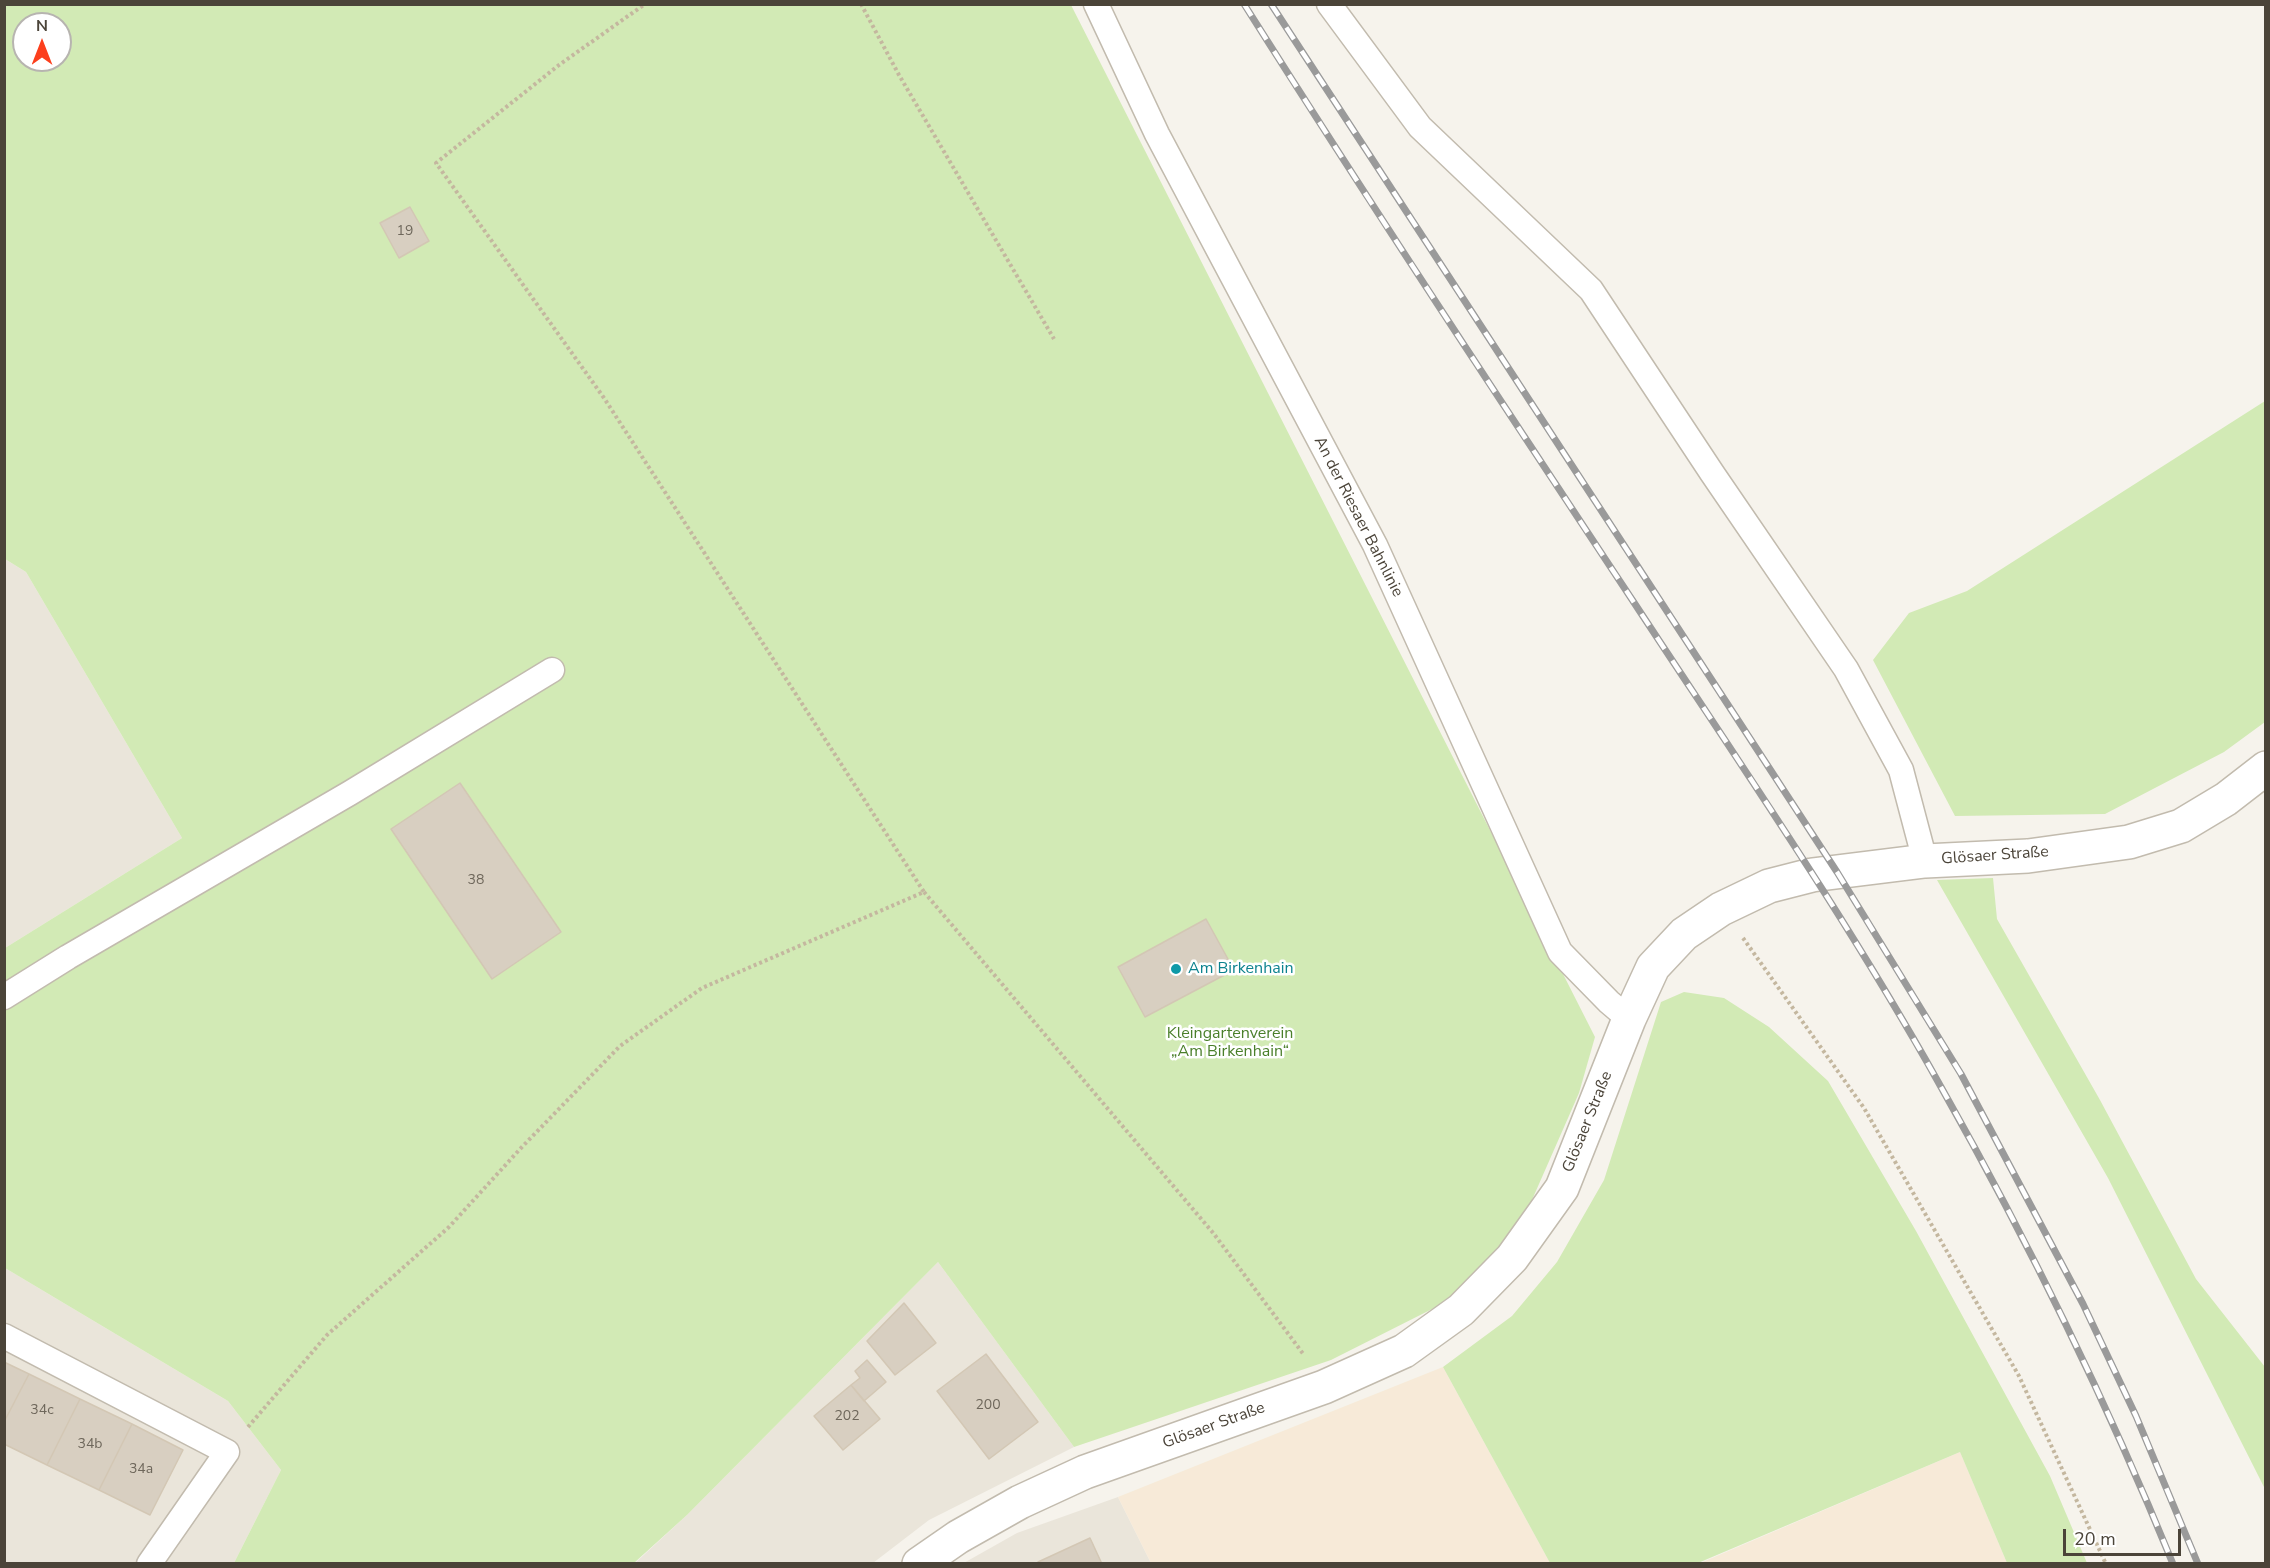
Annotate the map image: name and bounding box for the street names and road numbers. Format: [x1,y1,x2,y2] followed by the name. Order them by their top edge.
[1309,434,1407,600] street label: An der Riesaer Bahnlinie
[1941,843,2049,869] street label: Glösaer Straße
[1559,1069,1617,1175] street label: Glösaer Straße
[1160,1399,1268,1453] street label: Glösaer Straße

